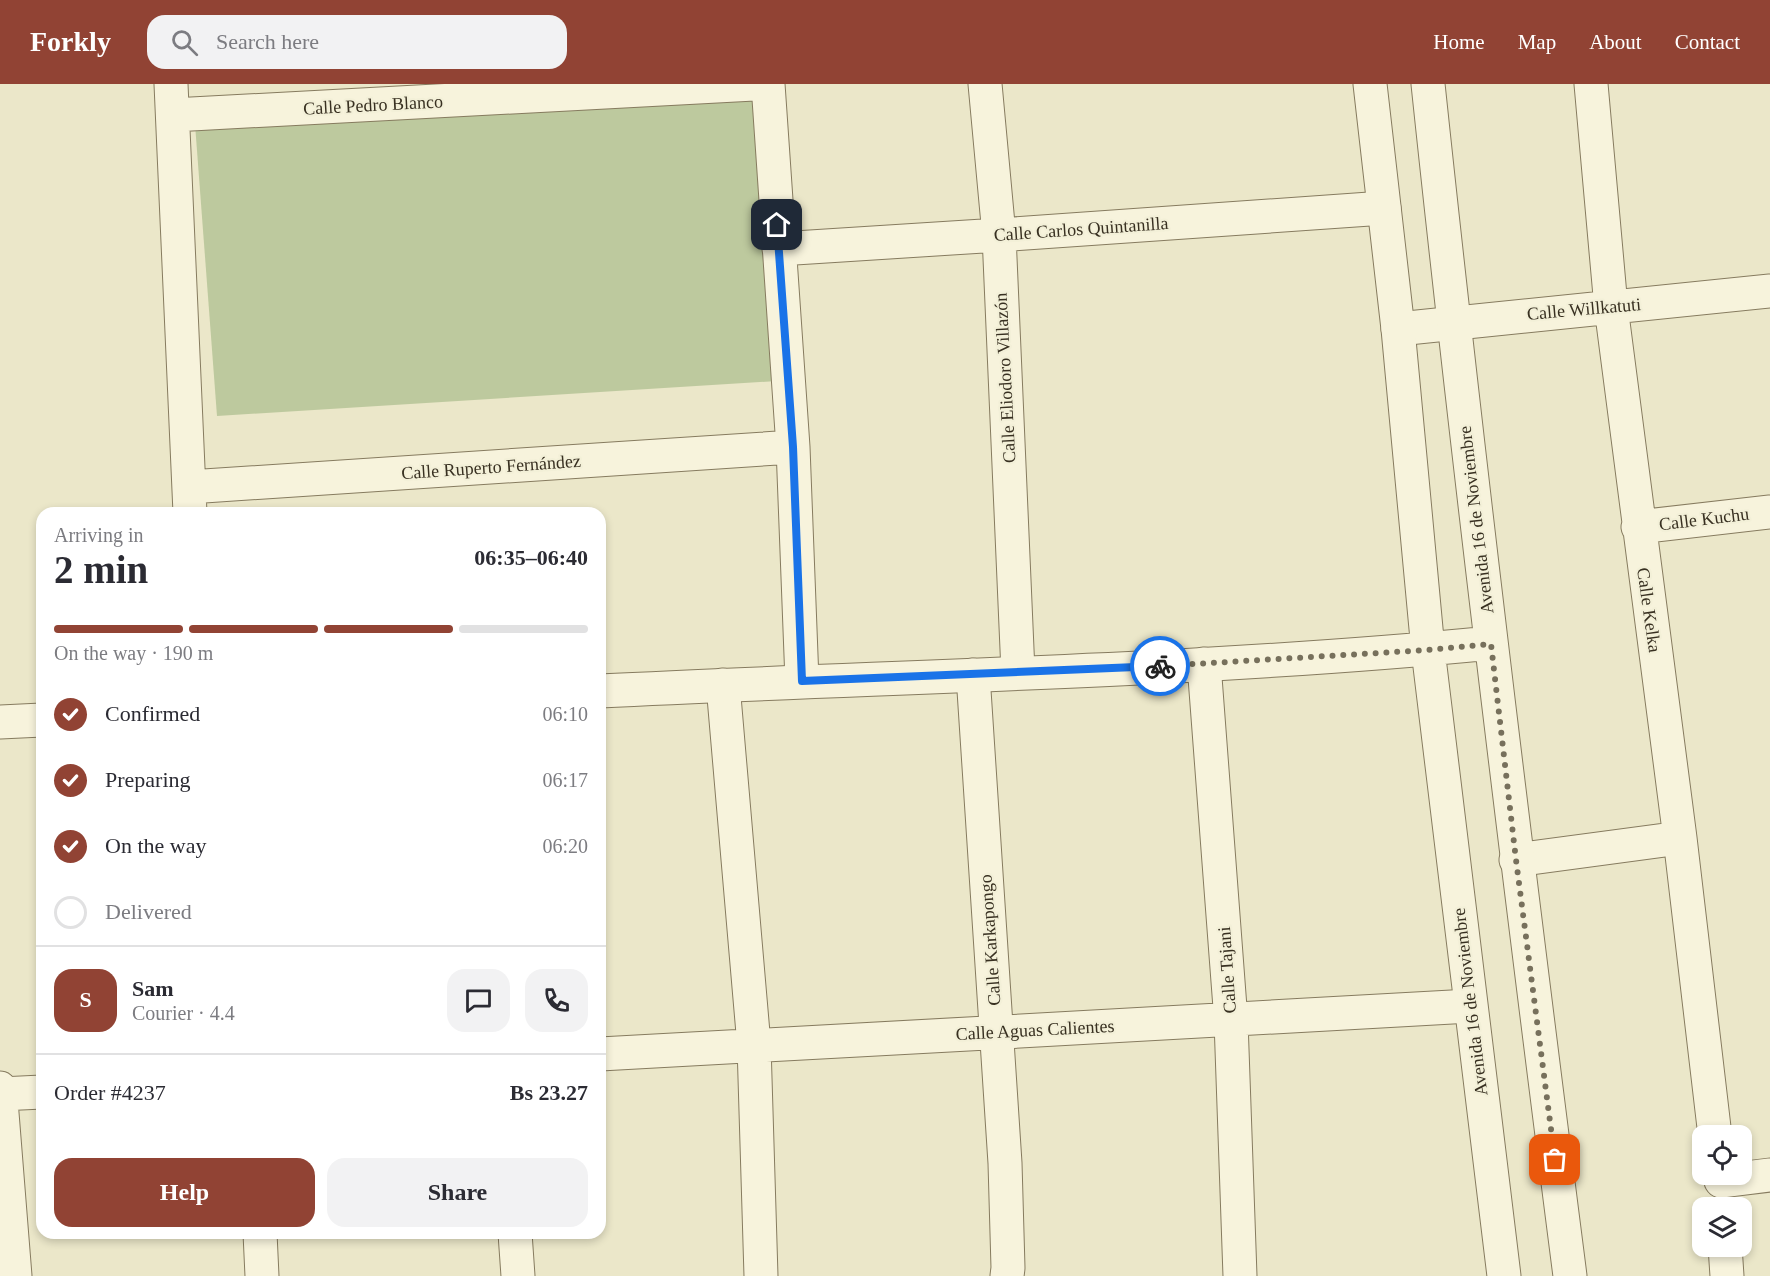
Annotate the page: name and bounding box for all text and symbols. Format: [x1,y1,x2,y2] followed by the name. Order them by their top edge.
[147,15,567,69] search box
[30,26,111,57] text: Forkly
[168,26,201,59] icon: search
[216,29,319,54] text: Search here
[1433,30,1485,54] text: Home
[1518,30,1556,54] text: Map
[1589,30,1642,54] text: About
[1675,30,1740,54] text: Contact
[303,91,443,119] street label: Calle Pedro Blanco
[751,199,802,250] pin
[760,208,793,241] icon: home
[993,213,1169,245] street label: Calle Carlos Quintanilla
[991,292,1019,464] street label: Calle Eliodoro Villazón
[1526,294,1642,324] street label: Calle Willkatuti
[1455,425,1497,615] street label: Avenida 16 de Noviembre
[401,451,581,483] street label: Calle Ruperto Fernández
[1658,504,1750,534] street label: Calle Kuchu
[54,524,143,546] text: Arriving in
[474,545,588,570] text: 06:35–06:40
[54,548,148,591] text: 2 min
[1633,566,1665,654] street label: Calle Kelka
[1130,636,1190,696] courier
[54,642,213,664] text: On the way · 190 m
[1144,650,1177,683] icon: bike
[54,698,87,731] icon: check
[105,701,200,726] text: Confirmed
[542,703,588,725] text: 06:10
[54,764,87,797] icon: check
[105,767,191,792] text: Preparing
[542,769,588,791] text: 06:17
[54,830,87,863] icon: check
[105,833,206,858] text: On the way
[542,835,588,857] text: 06:20
[975,874,1005,1006] street label: Calle Karkapongo
[105,899,192,924] text: Delivered
[1449,907,1491,1097] street label: Avenida 16 de Noviembre
[1214,926,1240,1014] street label: Calle Tajani
[447,969,510,1032] button: chat
[525,969,588,1032] button: phone
[132,976,174,1001] text: Sam
[79,987,92,1012] text: S
[132,1002,235,1024] text: Courier · 4.4
[955,1016,1115,1044] street label: Calle Aguas Calientes
[54,1080,166,1105] text: Order #4237
[510,1080,588,1105] text: Bs 23.27
[1692,1125,1752,1257] map controls
[1692,1125,1752,1185] button: locate
[1529,1134,1580,1185] pin
[1538,1143,1571,1176] icon: bag
[54,1158,315,1227] button: Help
[327,1158,588,1227] button: Share
[1692,1197,1752,1257] button: layers

